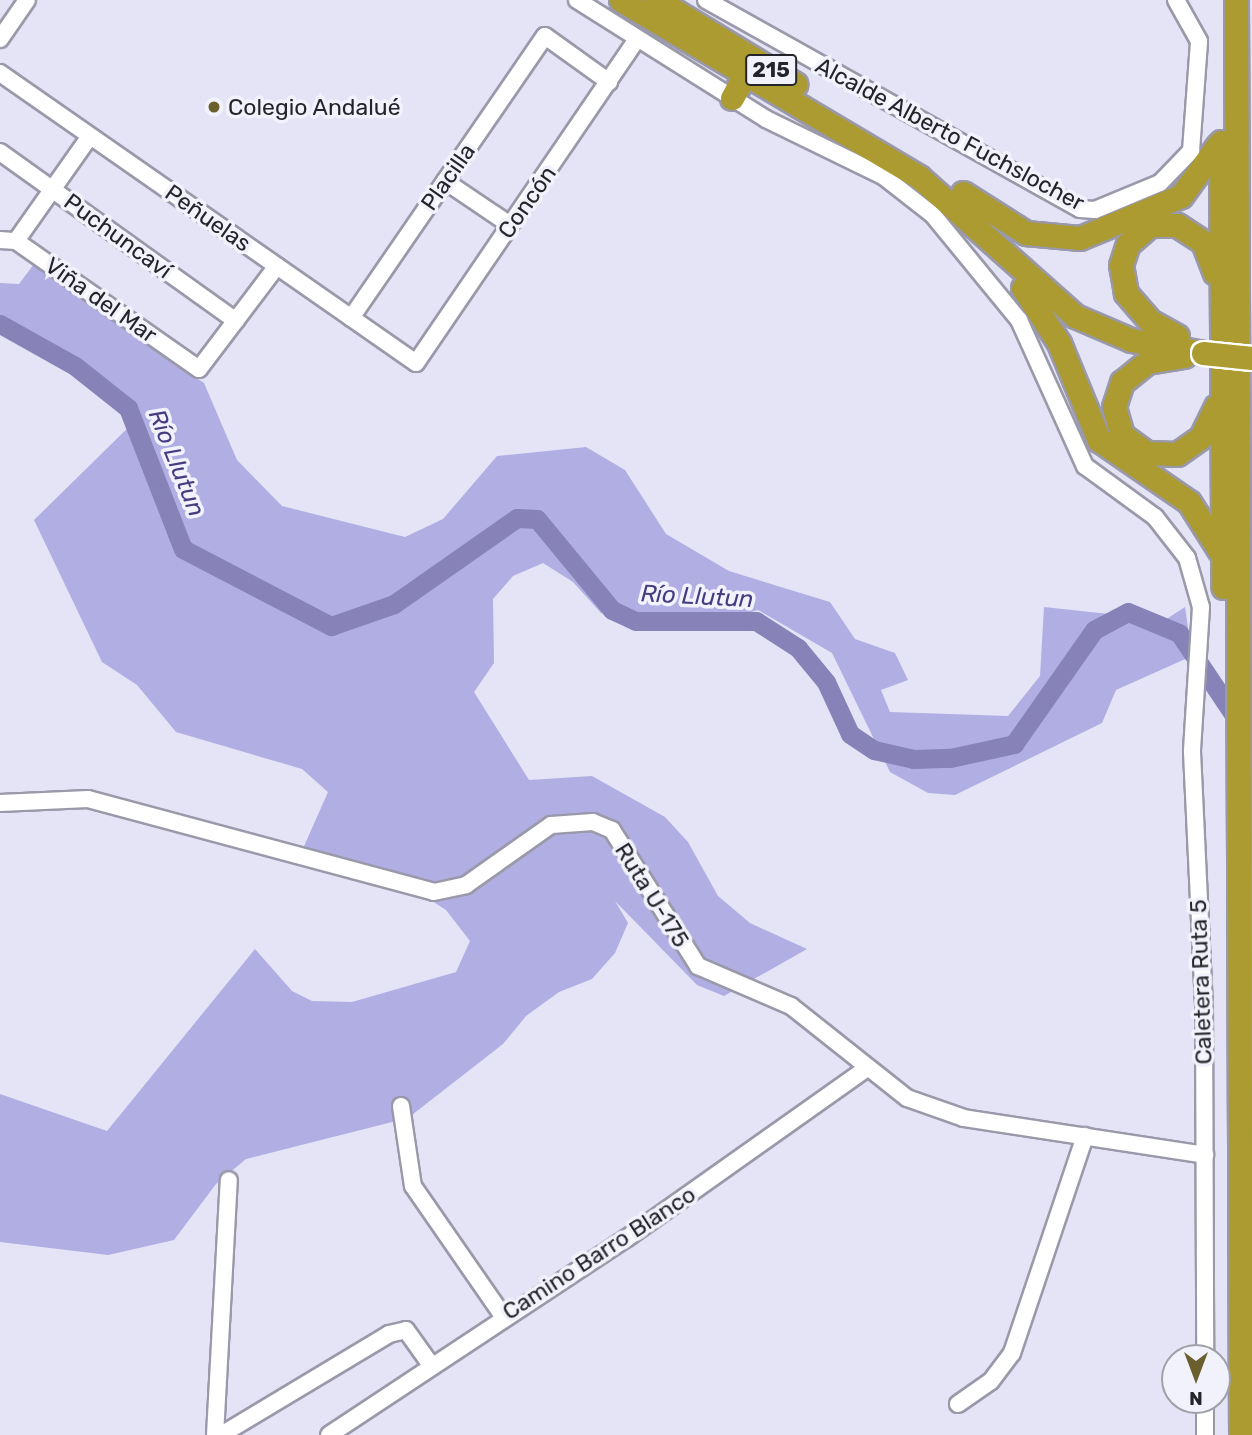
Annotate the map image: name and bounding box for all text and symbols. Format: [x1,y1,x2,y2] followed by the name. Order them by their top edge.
[811,51,1089,217] street label: Alcalde Alberto Fuchslocher
[745,52,797,88] road number: 215
[228,93,401,121] place label: Colegio Andalué
[206,99,222,115] marker: Colegio Andalué
[415,138,481,216] street label: Placilla
[492,160,562,244] street label: Concón
[160,179,256,257] street label: Peñuelas
[59,188,177,284] street label: Puchuncaví
[40,251,162,349] street label: Viña del Mar
[141,405,211,521] water label: Río Llutun
[640,580,754,614] water label: Río Llutun
[609,838,695,952] street label: Ruta U-175
[1184,899,1218,1065] street label: Caletera Ruta 5
[497,1180,701,1326] street label: Camino Barro Blanco
[1161,1344,1231,1414] north arrow
[1189,1387,1203,1410] text: N

